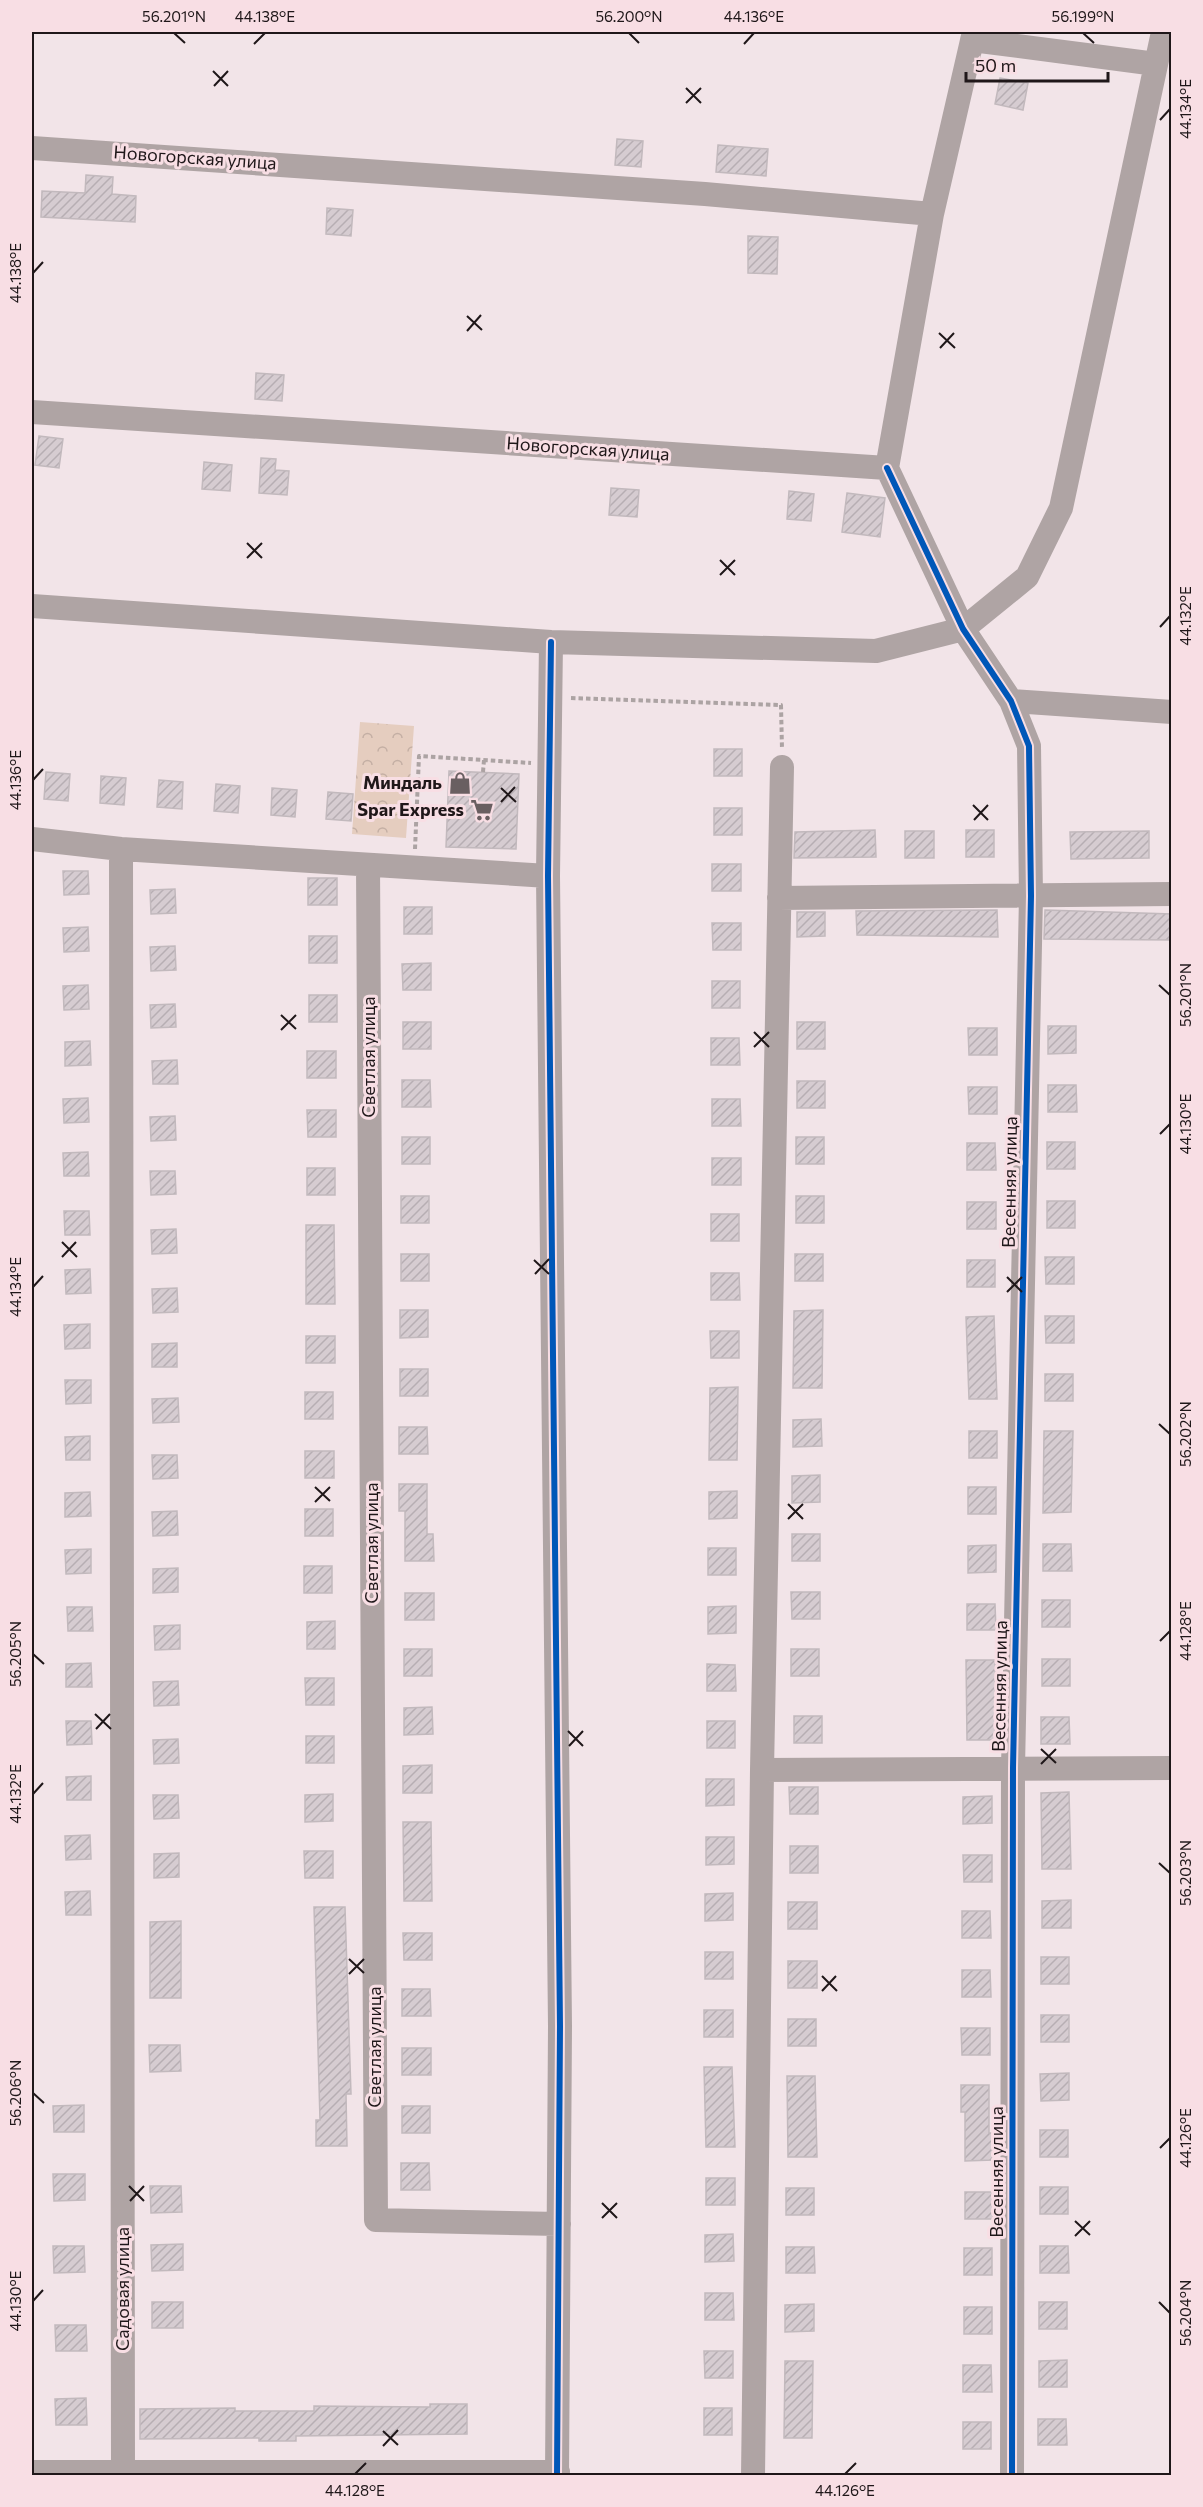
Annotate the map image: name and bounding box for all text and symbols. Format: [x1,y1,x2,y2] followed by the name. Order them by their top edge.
[142,7,206,25] text: 56.201°N
[235,7,295,25] text: 44.138°E
[595,7,663,25] text: 56.200°N
[724,7,784,25] text: 44.136°E
[1052,7,1114,25] text: 56.199°N
[966,45,1108,83] scale bar
[975,54,1016,76] text: 50 m
[1176,79,1194,139] text: 44.134°E
[113,140,277,174] street label: Новогорская улица
[6,243,24,303] text: 44.138°E
[506,431,670,465] street label: Новогорская улица
[1176,586,1194,646] text: 44.132°E
[6,750,24,810] text: 44.136°E
[447,770,473,796] shop icon: Миндаль
[363,771,442,793] place label: Миндаль
[469,797,495,823] supermarket icon: Spar Express
[357,798,464,820] place label: Spar Express
[1176,963,1194,1027] text: 56.201°N
[357,996,379,1118] street label: Светлая улица
[1176,1093,1194,1154] text: 44.130°E
[997,1116,1021,1248] street label: Весенняя улица
[6,1257,24,1317] text: 44.134°E
[1176,1401,1194,1467] text: 56.202°N
[360,1482,382,1604] street label: Светлая улица
[1176,1601,1194,1661] text: 44.128°E
[987,1620,1011,1752] street label: Весенняя улица
[6,1621,24,1687] text: 56.205°N
[6,1764,24,1824] text: 44.132°E
[1176,1840,1194,1906] text: 56.203°N
[363,1986,385,2108] street label: Светлая улица
[6,2060,24,2126] text: 56.206°N
[985,2106,1007,2238] street label: Весенняя улица
[1176,2108,1194,2168] text: 44.126°E
[111,2227,133,2351] street label: Садовая улица
[6,2270,24,2331] text: 44.130°E
[1176,2280,1194,2346] text: 56.204°N
[325,2481,385,2499] text: 44.128°E
[815,2481,875,2499] text: 44.126°E

